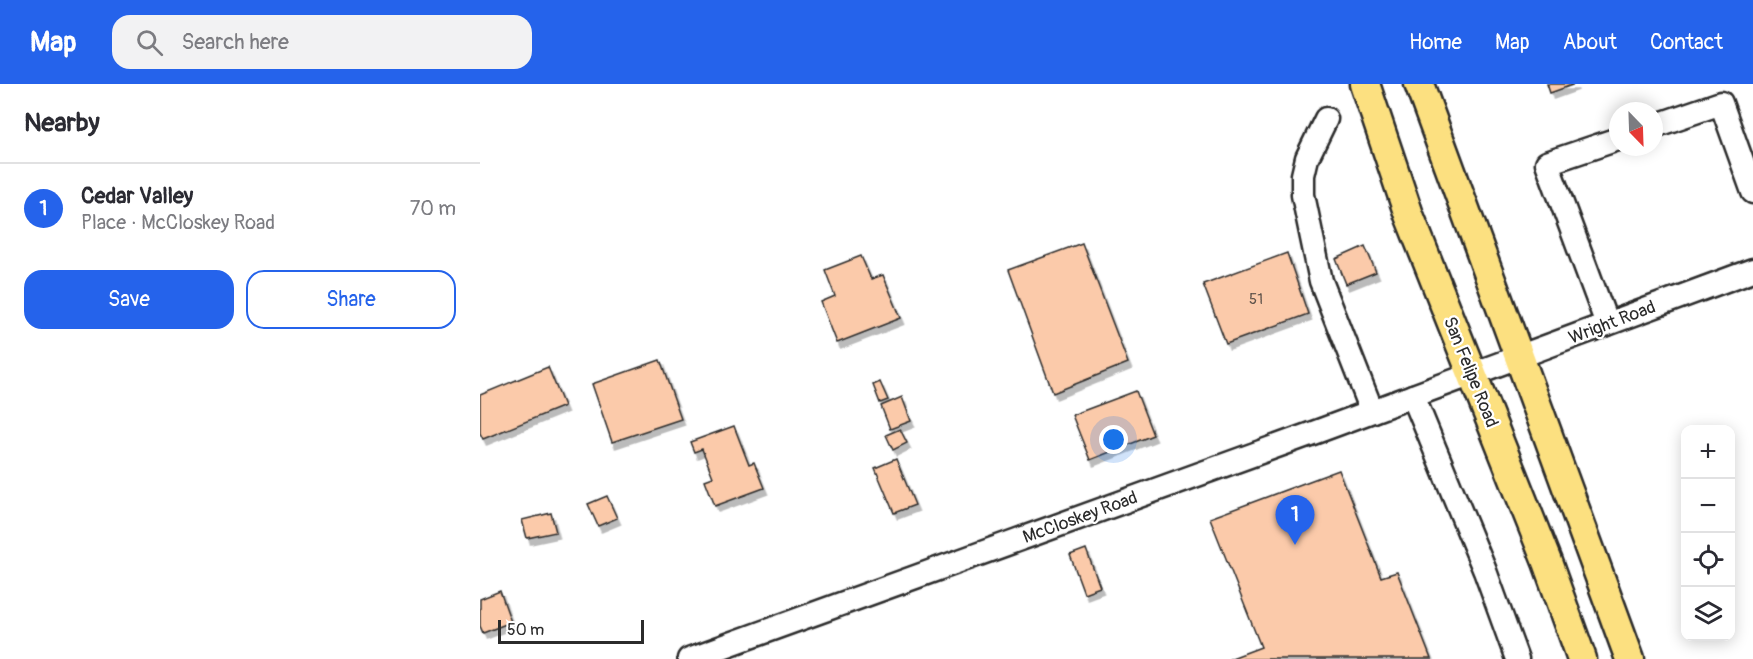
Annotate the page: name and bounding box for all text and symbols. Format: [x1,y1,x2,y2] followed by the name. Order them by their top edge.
[112,15,532,69] search box
[30,25,76,60] text: Map
[133,26,166,59] icon: search
[181,28,289,56] text: Search here
[1409,29,1462,56] text: Home
[1495,29,1530,56] text: Map
[1563,29,1617,56] text: About
[1650,29,1723,56] text: Contact
[1609,102,1663,156] north arrow
[24,107,100,139] text: Nearby
[81,182,193,210] text: Cedar Valley
[40,196,47,221] text: 1
[410,196,456,221] text: 70 m
[81,210,275,235] text: Place · McCloskey Road
[24,270,234,329] button: Save
[246,270,456,329] button: Share
[1249,290,1263,309] house number: 51
[1566,295,1659,350] street label: Wright Road
[1438,313,1503,431] street label: San Felipe Road
[1099,425,1128,454] your location
[1681,425,1735,641] map controls
[1681,425,1735,479] button: +
[1681,479,1735,533] button: −
[1020,486,1141,549] street label: McCloskey Road
[1276,496,1314,545] pin: 1
[1681,533,1735,587] button: locate
[1681,587,1735,641] button: layers
[498,617,644,644] scale bar
[507,620,544,640] text: 50 m

